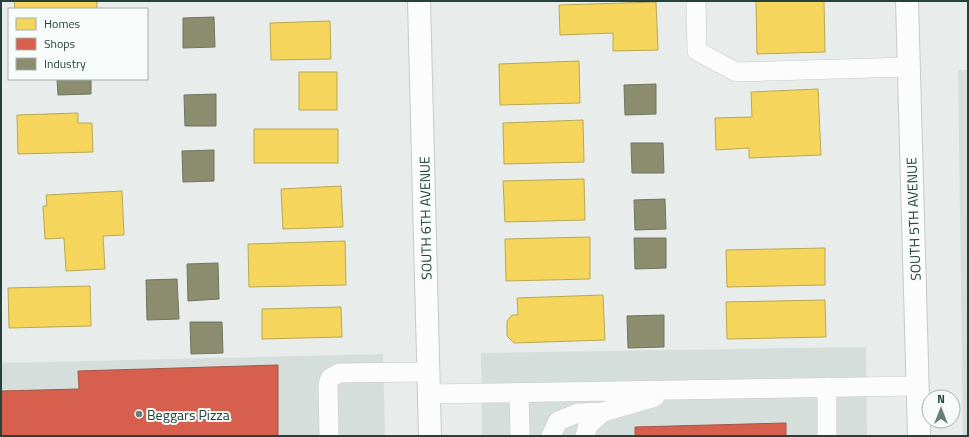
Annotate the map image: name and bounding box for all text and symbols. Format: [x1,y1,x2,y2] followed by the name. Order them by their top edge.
[8,8,148,80] legend
[44,14,80,33] text: Homes
[44,34,76,53] text: Shops
[44,54,86,73] text: Industry
[413,156,437,280] street label: SOUTH 6TH AVENUE
[900,157,926,281] street label: SOUTH 5TH AVENUE
[921,389,961,429] north arrow
[937,391,945,407] text: N
[147,404,230,425] place label: Beggars Pizza
[134,409,144,419] marker: Beggars Pizza

